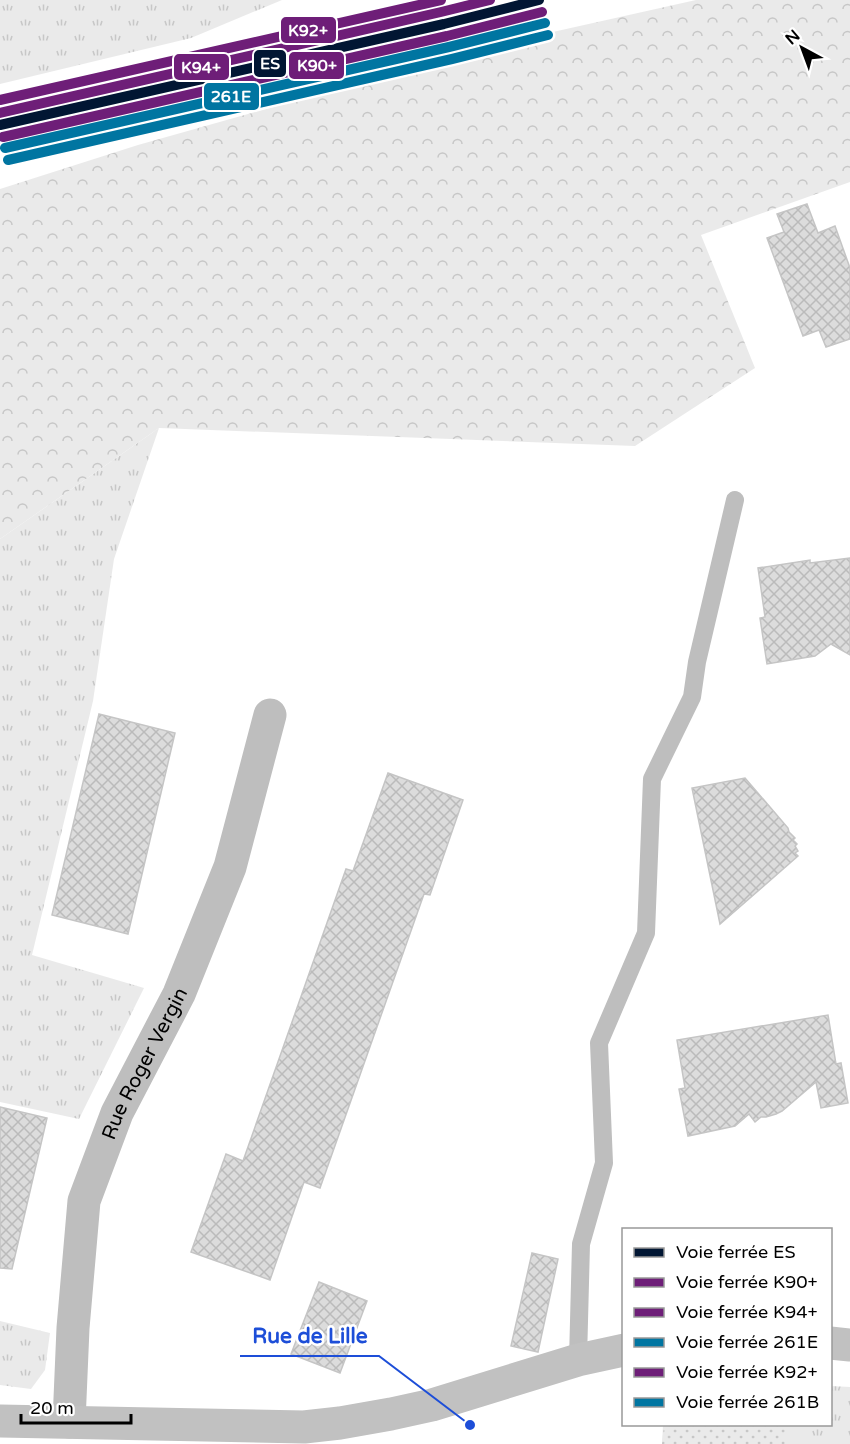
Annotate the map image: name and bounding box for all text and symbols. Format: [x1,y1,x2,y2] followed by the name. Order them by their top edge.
[280,16,337,44] line badge: K92+
[772,18,832,78] north arrow
[288,21,328,41] text: K92+
[781,26,804,49] text: N
[253,49,287,78] line badge: ES
[288,51,345,80] line badge: K90+
[173,53,230,81] line badge: K94+
[260,54,280,74] text: ES
[297,56,337,76] text: K90+
[181,58,221,78] text: K94+
[203,82,260,111] line badge: 261E
[211,87,251,107] text: 261E
[97,984,193,1143] street label: Rue Roger Vergin
[622,1228,832,1426] legend
[676,1241,795,1263] text: Voie ferrée ES
[676,1271,818,1293] text: Voie ferrée K90+
[676,1301,818,1323] text: Voie ferrée K94+
[240,1317,379,1356] callout: Rue de Lille
[252,1324,368,1349] text: Rue de Lille
[676,1331,818,1353] text: Voie ferrée 261E
[676,1361,818,1383] text: Voie ferrée K92+
[21,1387,130,1425] scale bar
[676,1391,819,1413] text: Voie ferrée 261B
[30,1397,74,1419] text: 20 m

